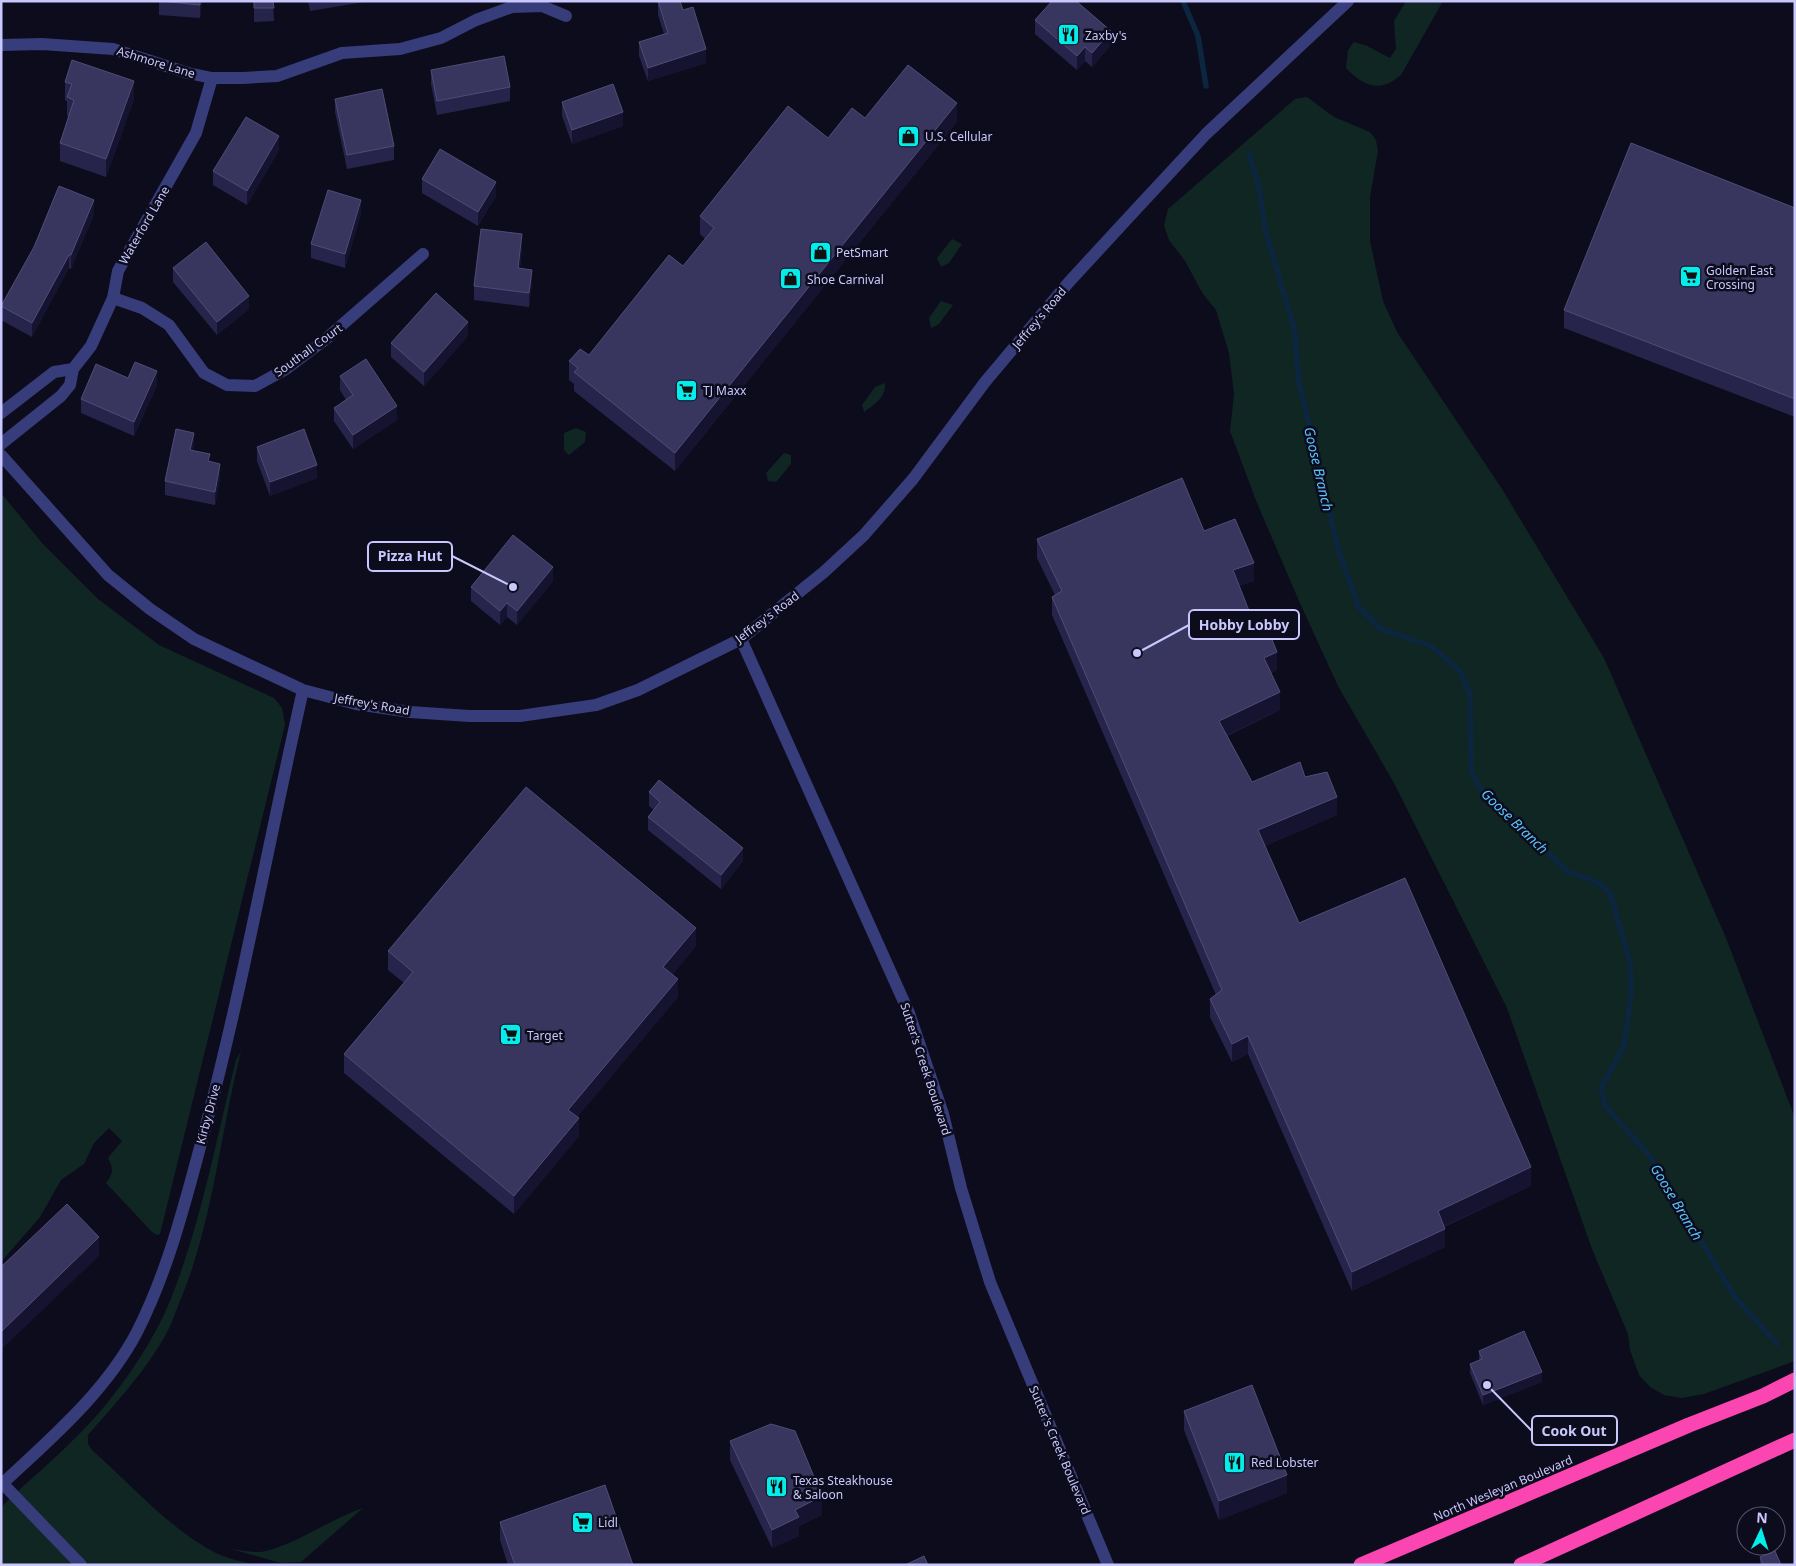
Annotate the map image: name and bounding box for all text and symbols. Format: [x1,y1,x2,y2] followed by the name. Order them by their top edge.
[1057,23,1081,47] restaurant icon: Zaxby's
[1085,27,1127,44] place label: Zaxby's
[115,42,197,82] street label: Ashmore Lane
[897,124,921,148] shop icon: U.S. Cellular
[925,128,992,145] place label: U.S. Cellular
[115,183,173,267] street label: Waterford Lane
[808,240,832,264] shop icon: PetSmart
[836,244,889,261] place label: PetSmart
[1706,262,1774,293] place label: Golden East Crossing
[1678,265,1702,289] supermarket icon: Golden East Crossing
[779,267,803,291] shop icon: Shoe Carnival
[807,271,884,288] place label: Shoe Carnival
[1007,283,1070,353] street label: Jeffrey's Road
[270,319,346,381] street label: Southall Court
[675,378,699,402] supermarket icon: TJ Maxx
[703,382,747,399] place label: TJ Maxx
[1300,425,1338,513] water label: Goose Branch
[368,542,452,571] callout: Pizza Hut
[378,546,442,565] text: Pizza Hut
[731,587,803,647] street label: Jeffrey's Road
[1189,610,1299,639] callout: Hobby Lobby
[1199,615,1289,634] text: Hobby Lobby
[332,689,411,719] street label: Jeffrey's Road
[1477,784,1553,858] water label: Goose Branch
[897,1001,955,1137] street label: Sutter's Creek Boulevard
[499,1023,523,1047] supermarket icon: Target
[527,1027,563,1044] place label: Target
[192,1082,224,1146] street label: Kirby Drive
[1647,1160,1707,1244] water label: Goose Branch
[1025,1383,1095,1517] street label: Sutter's Creek Boulevard
[1532,1416,1617,1445] callout: Cook Out
[1541,1421,1607,1440] text: Cook Out
[1223,1450,1247,1474] restaurant icon: Red Lobster
[1431,1451,1575,1525] street label: North Wesleyan Boulevard
[1251,1454,1319,1471] place label: Red Lobster
[793,1472,893,1503] place label: Texas Steakhouse & Saloon
[765,1475,789,1499] restaurant icon: Texas Steakhouse & Saloon
[1736,1506,1786,1556] north arrow
[1756,1508,1768,1527] text: N
[570,1510,594,1534] supermarket icon: Lidl
[598,1514,618,1531] place label: Lidl

